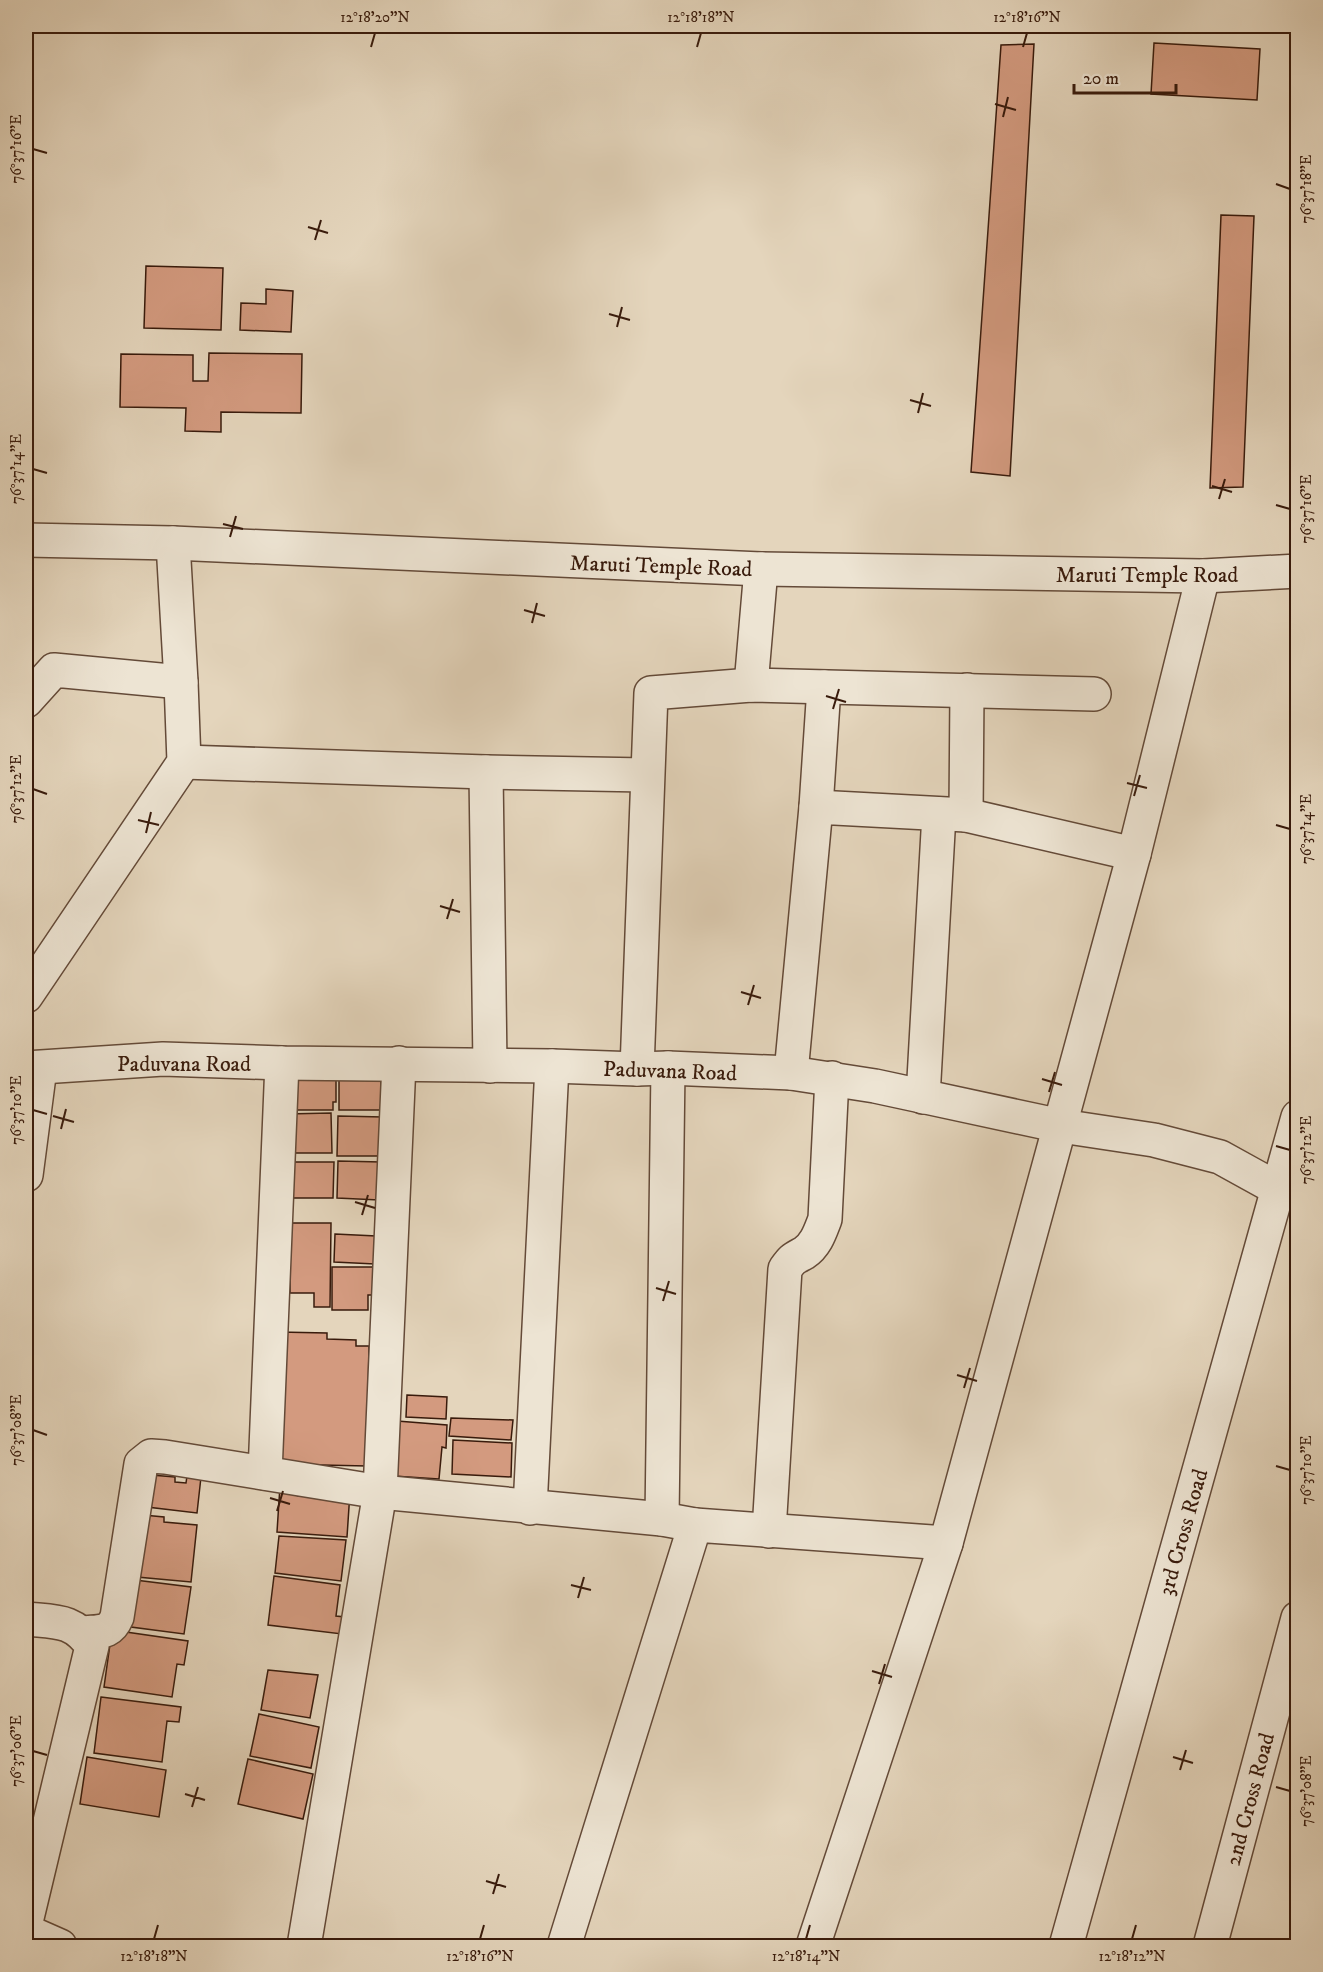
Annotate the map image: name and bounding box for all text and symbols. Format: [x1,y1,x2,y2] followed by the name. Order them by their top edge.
[340,8,410,27] text: 12°18'20"N
[667,8,735,27] text: 12°18'18"N
[993,8,1061,27] text: 12°18'16"N
[1074,57,1176,95] scale bar
[1083,68,1119,90] text: 20 m
[7,114,26,184] text: 76°37'16"E
[1297,154,1316,223] text: 76°37'18"E
[7,434,26,504] text: 76°37'14"E
[1297,474,1316,544] text: 76°37'16"E
[569,550,753,583] street label: Maruti Temple Road
[1056,562,1238,589] street label: Maruti Temple Road
[7,754,26,823] text: 76°37'12"E
[1297,794,1316,864] text: 76°37'14"E
[117,1051,251,1078] street label: Paduvana Road
[603,1056,737,1087] street label: Paduvana Road
[7,1075,26,1145] text: 76°37'10"E
[1297,1115,1316,1184] text: 76°37'12"E
[7,1394,26,1466] text: 76°37'08"E
[1297,1435,1316,1505] text: 76°37'10"E
[1152,1466,1214,1599] street label: 3rd Cross Road
[7,1715,26,1787] text: 76°37'06"E
[1220,1730,1281,1869] street label: 2nd Cross Road
[1297,1755,1316,1827] text: 76°37'08"E
[120,1947,188,1966] text: 12°18'18"N
[446,1947,514,1966] text: 12°18'16"N
[772,1947,840,1966] text: 12°18'14"N
[1098,1947,1166,1966] text: 12°18'12"N

